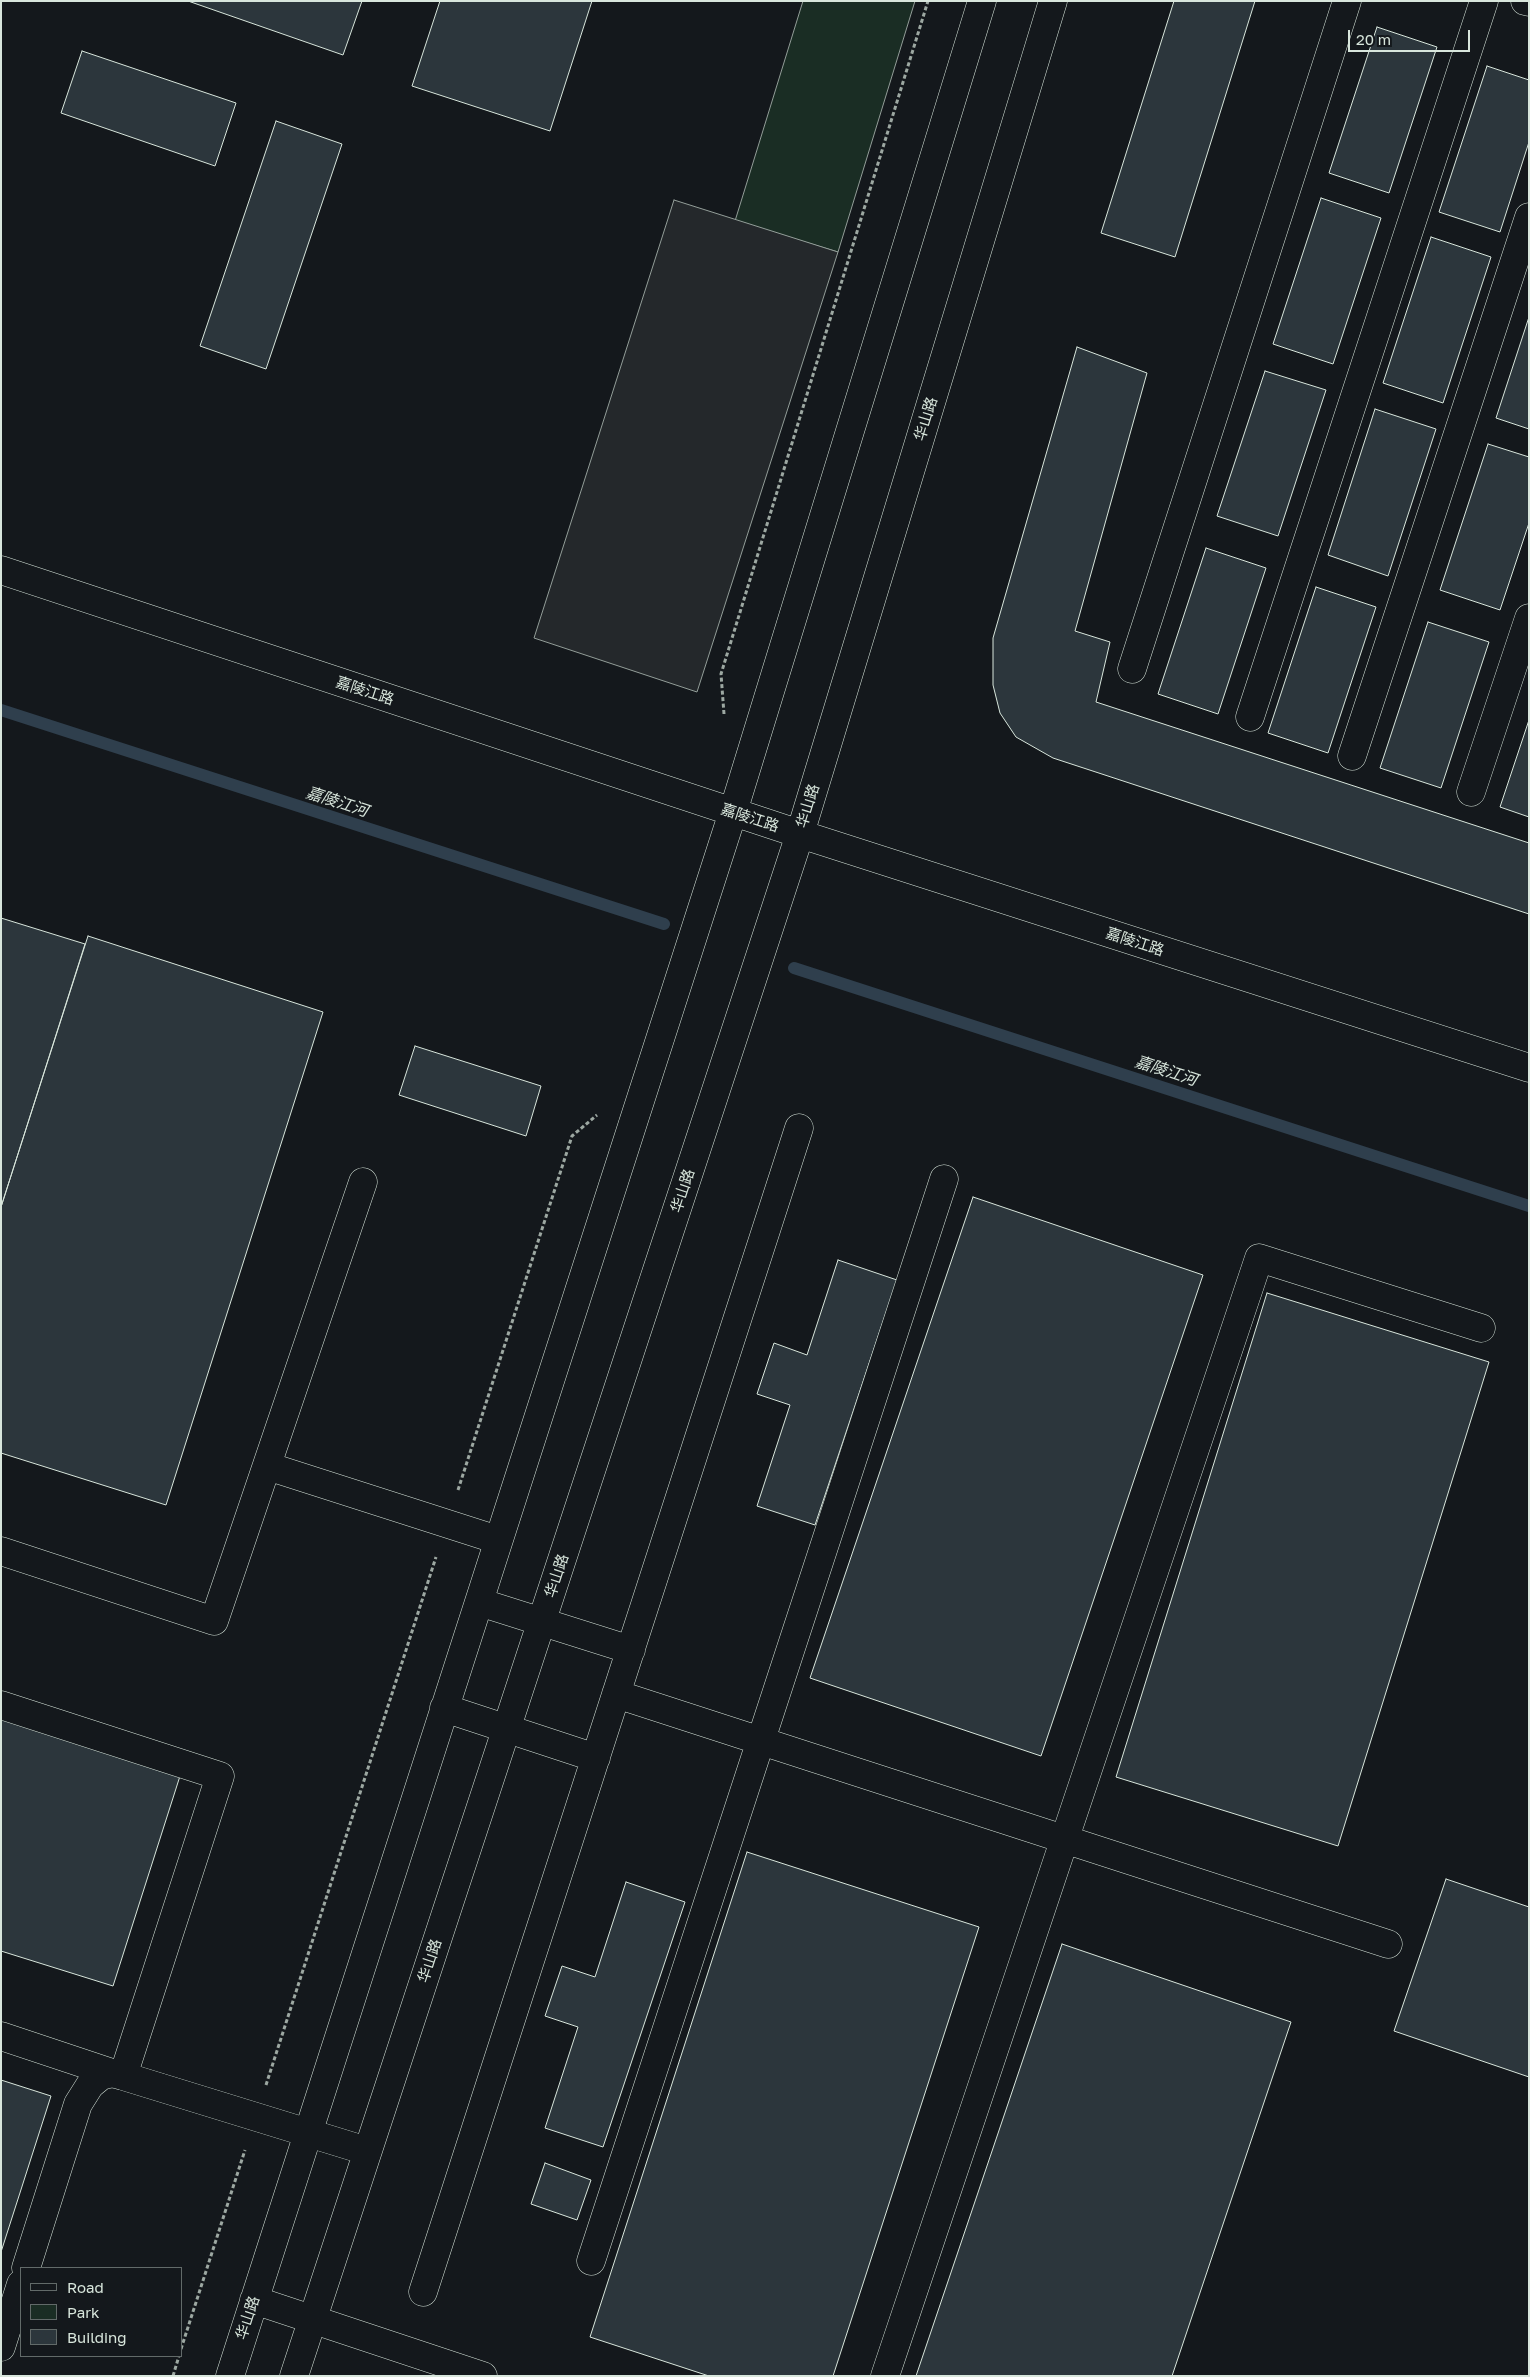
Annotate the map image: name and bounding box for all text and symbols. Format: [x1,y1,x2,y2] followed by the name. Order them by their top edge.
[1350,20,1472,52] scale bar
[1356,30,1391,48] text: 20 m
[911,395,941,443] street label: 华山路
[334,673,396,709] street label: 嘉陵江路
[793,782,823,830] street label: 华山路
[304,783,370,821] water label: 嘉陵江河
[719,800,781,836] street label: 嘉陵江路
[1104,924,1166,960] street label: 嘉陵江路
[1133,1052,1199,1090] water label: 嘉陵江河
[667,1167,699,1215] street label: 华山路
[541,1552,573,1600] street label: 华山路
[414,1937,446,1985] street label: 华山路
[20,2267,182,2357] legend
[67,2278,104,2296] text: Road
[232,2294,264,2342] street label: 华山路
[67,2303,99,2321] text: Park
[67,2328,127,2346] text: Building

